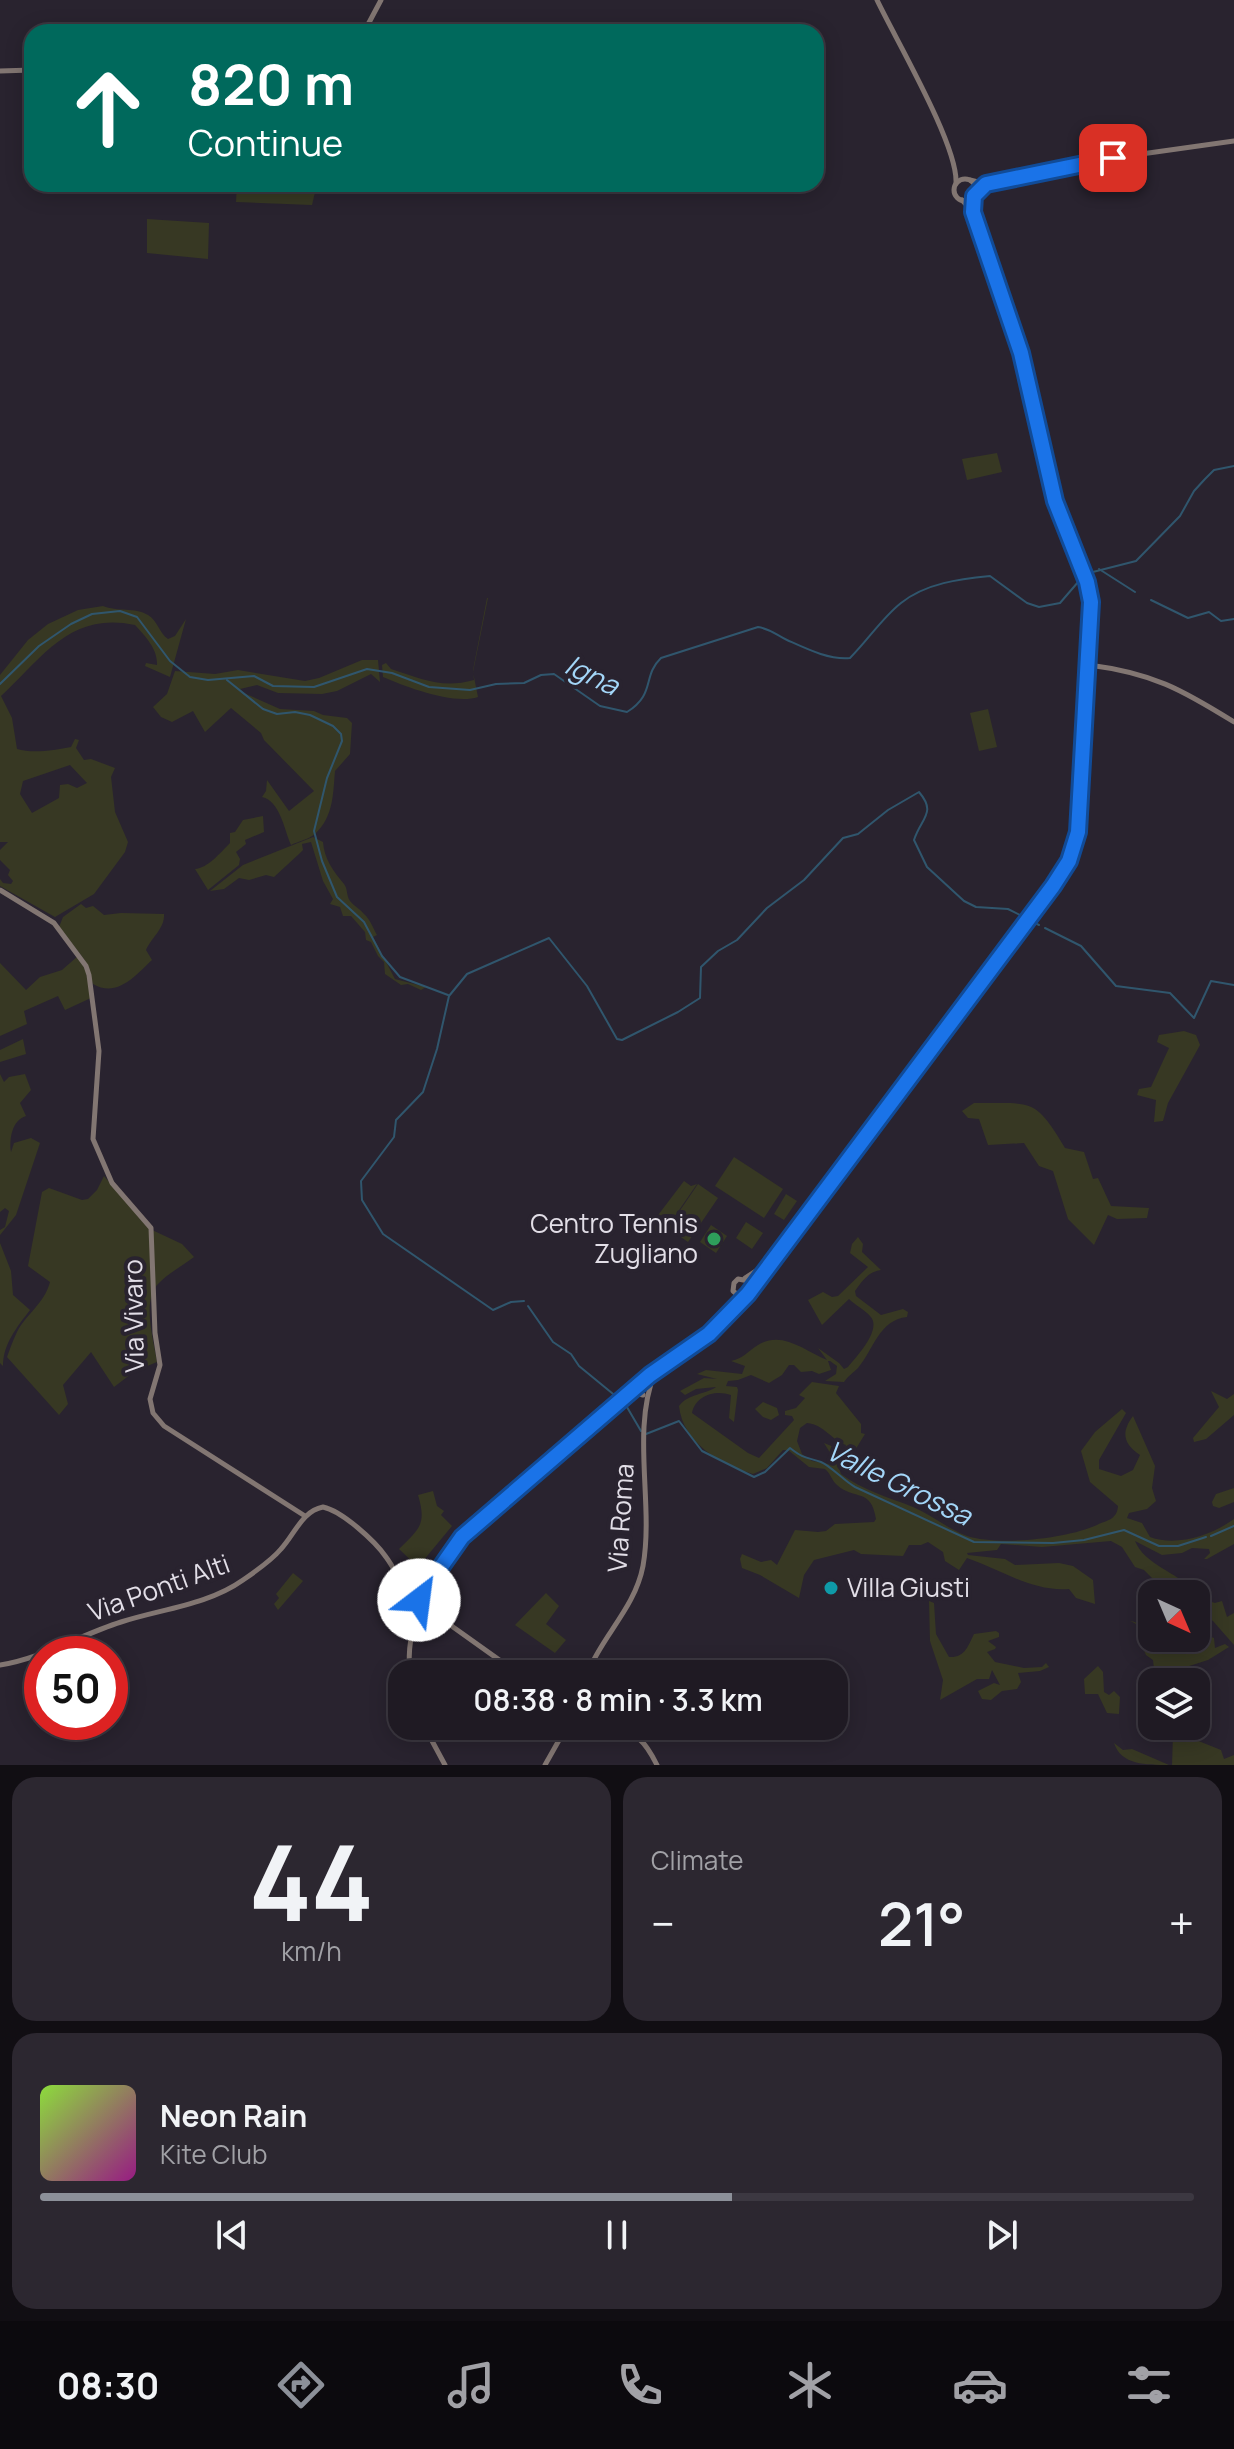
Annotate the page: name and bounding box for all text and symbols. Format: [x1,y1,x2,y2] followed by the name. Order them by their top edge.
[188,45,354,122] text: 820 m
[56,56,160,160] icon: ahead
[188,118,343,167] text: Continue
[1079,124,1147,192] pin
[1091,136,1135,180] icon: arrive
[559,645,627,704] water label: Igna
[530,1205,698,1271] place label: Centro Tennis Zugliano
[705,1230,723,1248] marker: Centro Tennis Zugliano
[114,1259,152,1373] street label: Via Vivaro
[820,1431,980,1534] water label: Valle Grossa
[598,1462,642,1574] street label: Via Roma
[83,1545,234,1629] street label: Via Ponti Alti
[377,1558,461,1642] position arrow
[847,1569,970,1605] place label: Villa Giusti
[822,1579,840,1597] marker: Villa Giusti
[1138,1580,1210,1652] north arrow
[1138,1580,1210,1740] map controls
[24,1636,128,1740] speed limit sign: 50
[1138,1668,1210,1740] button: layers
[473,1679,763,1720] text: 08:38 · 8 min · 3.3 km
[249,1810,374,1952] text: 44
[651,1842,743,1878] text: Climate
[878,1882,965,1964] text: 21°
[651,1893,675,1953] text: −
[1169,1893,1194,1953] text: +
[281,1933,342,1969] text: km/h
[160,2095,307,2136] text: Neon Rain
[160,2136,267,2172] text: Kite Club
[210,2213,254,2257] icon: previous
[595,2213,639,2257] icon: pause
[980,2213,1024,2257] icon: next
[273,2357,329,2413] icon: directions
[443,2357,499,2413] icon: music
[612,2357,668,2413] icon: phone
[782,2357,838,2413] icon: climate
[952,2357,1008,2413] icon: car
[1121,2357,1177,2413] icon: filters
[57,2361,160,2410] text: 08:30

